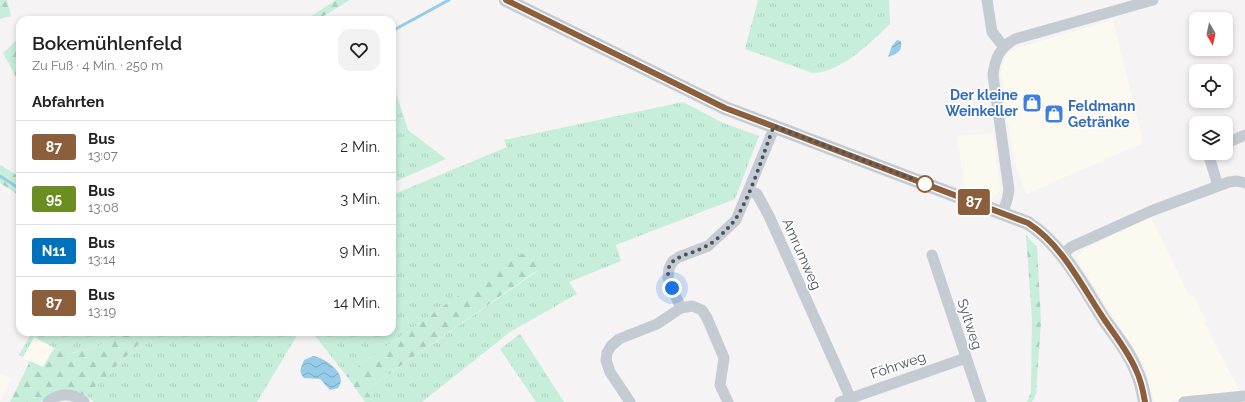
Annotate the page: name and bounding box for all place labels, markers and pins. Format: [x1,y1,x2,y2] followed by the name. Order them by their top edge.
[945,87,1019,119] place label: Der kleine Weinkeller
[1021,92,1043,114] shop icon: Der kleine Weinkeller
[1068,98,1135,130] place label: Feldmann Getränke
[1043,103,1065,125] shop icon: Feldmann Getränke
[916,175,934,193] unlabelled marker

